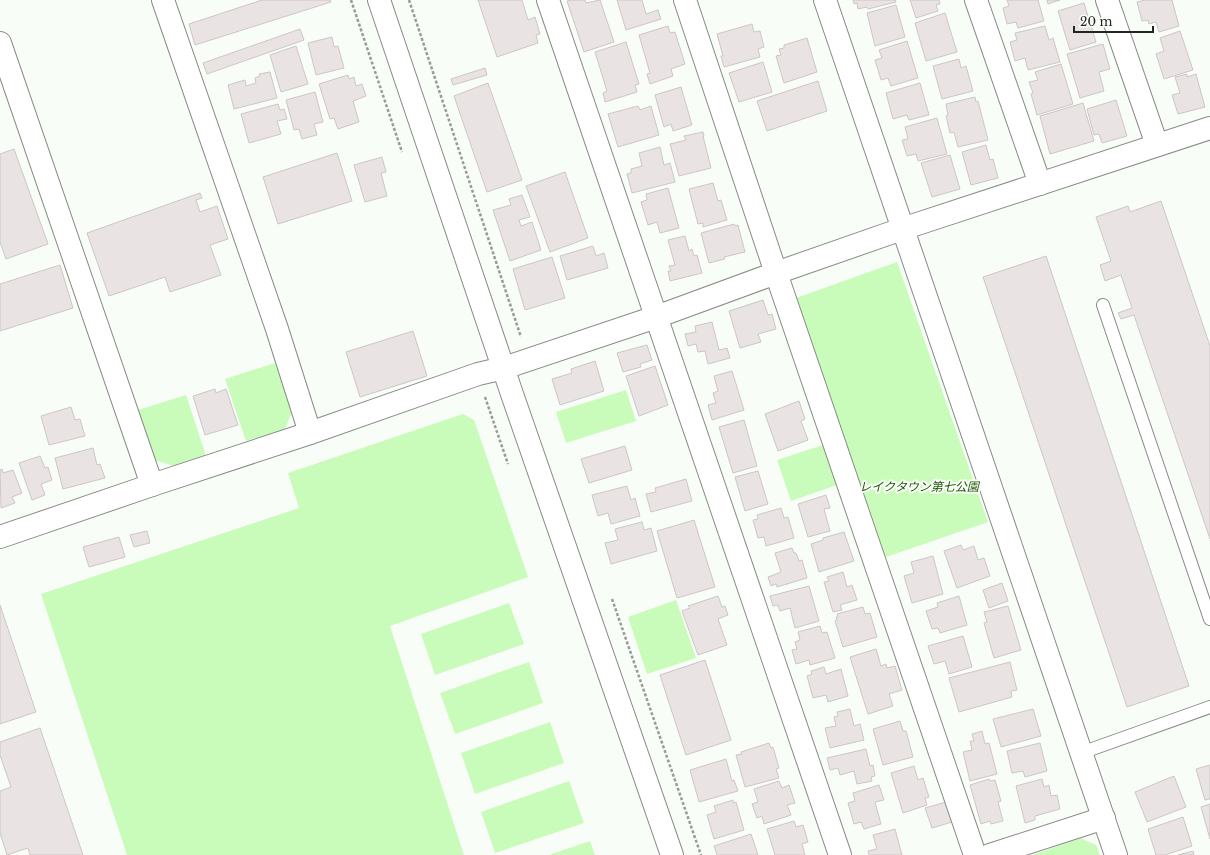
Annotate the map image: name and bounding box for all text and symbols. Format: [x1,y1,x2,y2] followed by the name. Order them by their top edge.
[1074,8,1153,34] scale bar
[1080,14,1112,29] text: 20 m
[859,479,981,494] park label: レイクタウン第七公園

